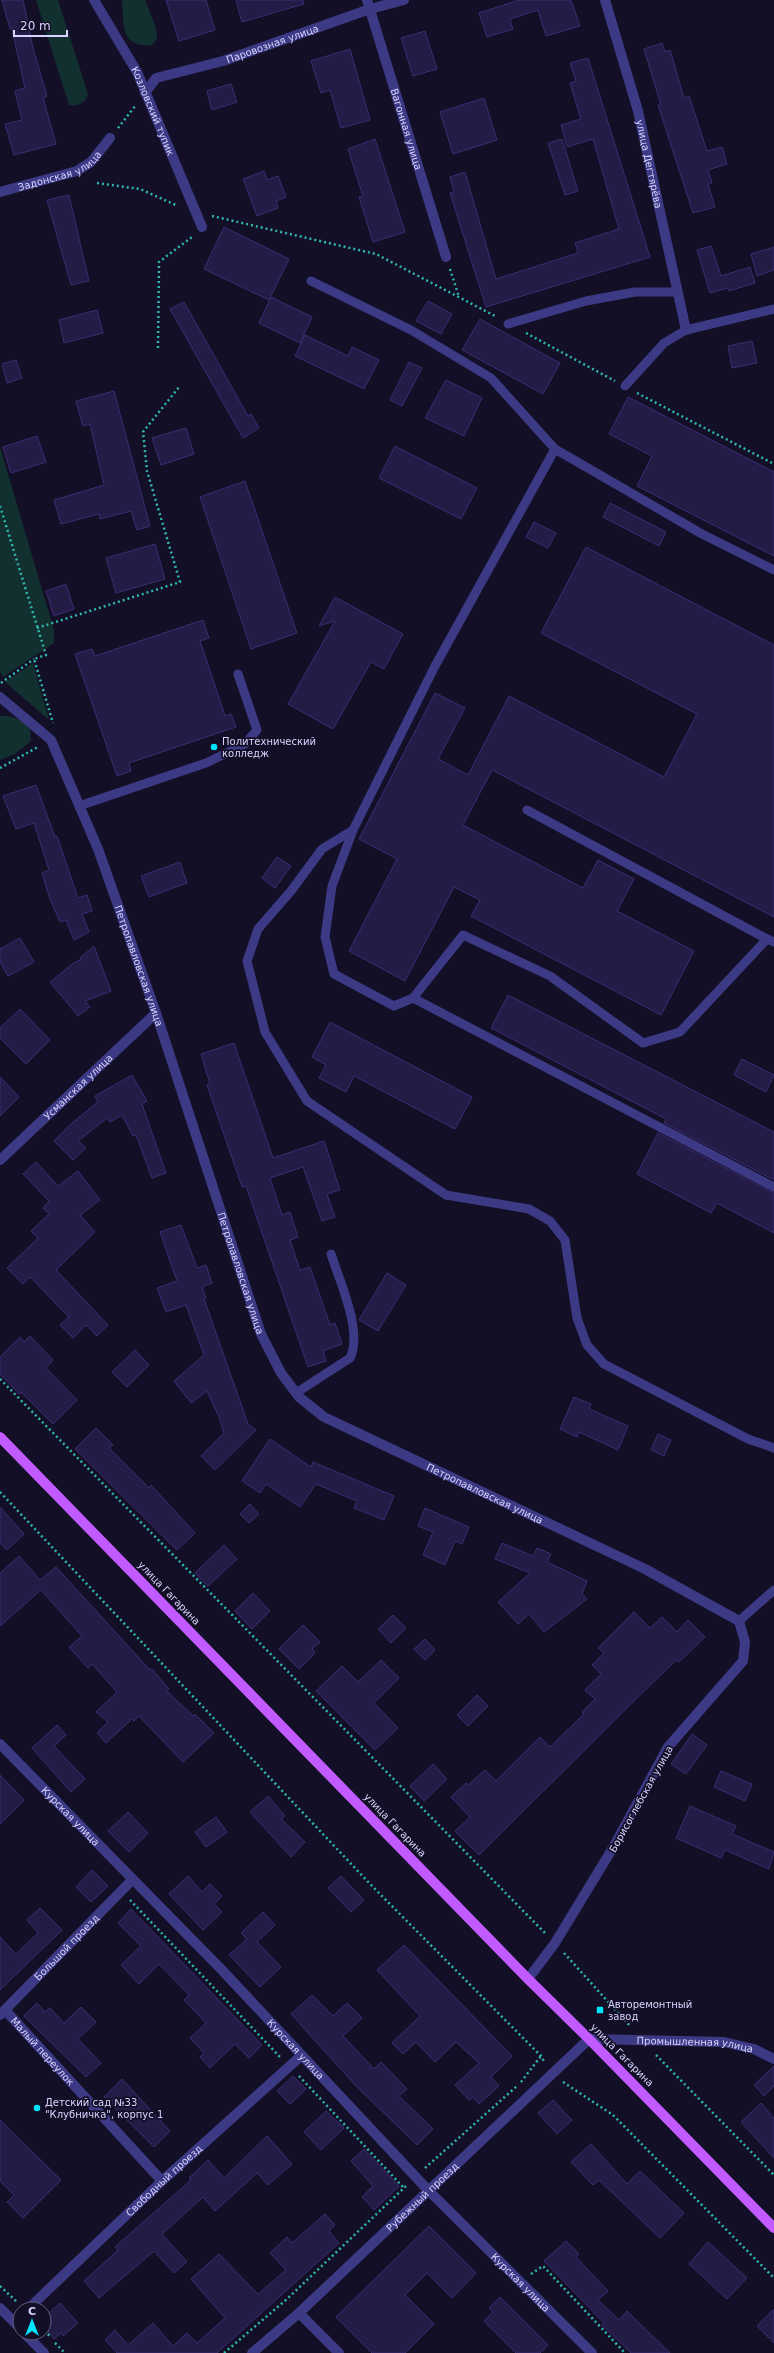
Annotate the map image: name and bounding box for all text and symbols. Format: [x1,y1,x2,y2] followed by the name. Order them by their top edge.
[14,12,67,38] scale bar
[20,19,51,33] text: 20 m
[225,22,320,65] street label: Паровозная улица
[129,64,177,157] street label: Козловский тупик
[389,87,424,171] street label: Вагонная улица
[635,119,665,209] street label: улица Дегтярёва
[16,148,103,192] street label: Задонская улица
[222,736,316,759] place label: Политехнический колледж
[209,742,219,752] marker: Политехнический колледж
[113,903,165,1028] street label: Петропавловская улица
[41,1052,115,1122] street label: Усманская улица
[216,1211,266,1335] street label: Петропавловская улица
[425,1461,545,1525] street label: Петропавловская улица
[136,1559,202,1627] street label: улица Гагарина
[607,1744,675,1854] street label: Борисоглебская улица
[39,1784,102,1848] street label: Курская улица
[362,1791,428,1859] street label: улица Гагарина
[32,1912,101,1982] street label: Большой проезд
[608,1999,692,2022] place label: Авторемонтный завод
[595,2005,605,2015] marker: Авторемонтный завод
[9,2015,77,2088] street label: Малый переулок
[265,2017,327,2081] street label: Курская улица
[588,2021,656,2089] street label: улица Гагарина
[636,2035,754,2054] street label: Промышленная улица
[45,2097,163,2120] place label: Детский сад №33 "Клубничка", корпус 1
[32,2103,42,2113] marker: Детский сад №33 "Клубничка", корпус 1
[123,2142,204,2218] street label: Свободный проезд
[384,2160,460,2233] street label: Рубежный проезд
[489,2251,552,2314] street label: Курская улица
[12,2301,52,2341] north arrow
[28,2305,36,2318] text: С

